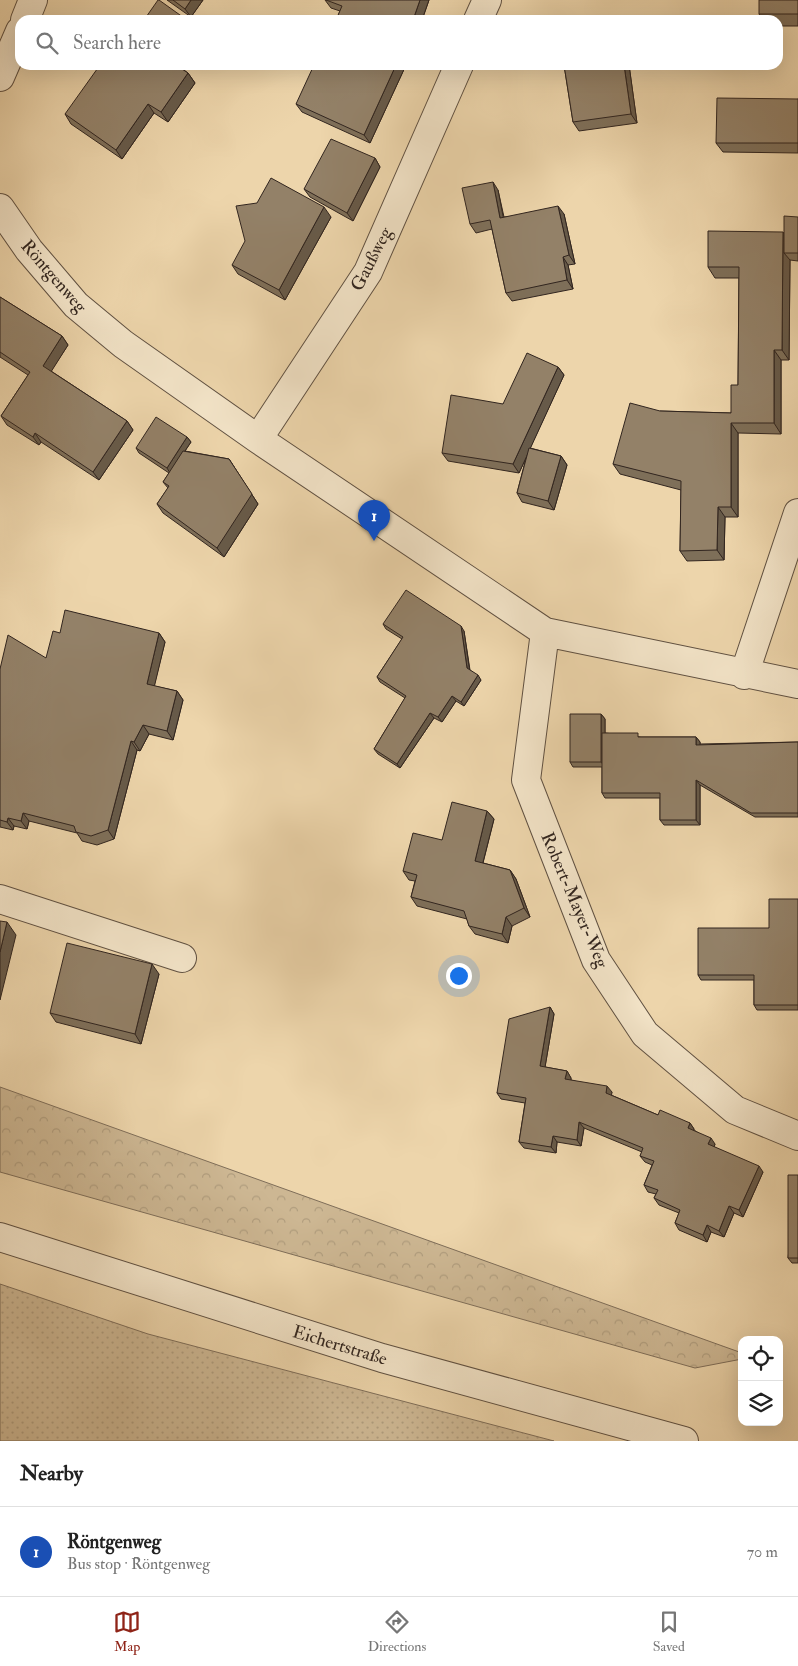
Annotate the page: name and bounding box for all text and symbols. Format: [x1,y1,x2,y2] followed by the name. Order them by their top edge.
[15,15,783,70] search box
[33,29,61,57] icon: search
[73,31,161,55] text: Search here
[346,222,398,295] street label: Gaußweg
[16,235,92,318] street label: Röntgenweg
[358,500,390,541] pin: 1
[536,829,614,973] street label: Robert-Mayer-Weg
[446,963,472,989] your location
[290,1320,390,1371] street label: Eichertstraße
[738,1336,783,1426] map controls
[738,1336,783,1381] button: locate
[738,1381,783,1426] button: layers
[20,1460,83,1487] text: Nearby
[67,1530,161,1554] text: Röntgenweg
[33,1542,39,1562] text: 1
[747,1542,778,1562] text: 70 m
[67,1554,210,1574] text: Bus stop · Röntgenweg
[113,1608,141,1655] tab: Map
[368,1608,426,1655] tab: Directions
[653,1608,685,1655] tab: Saved

